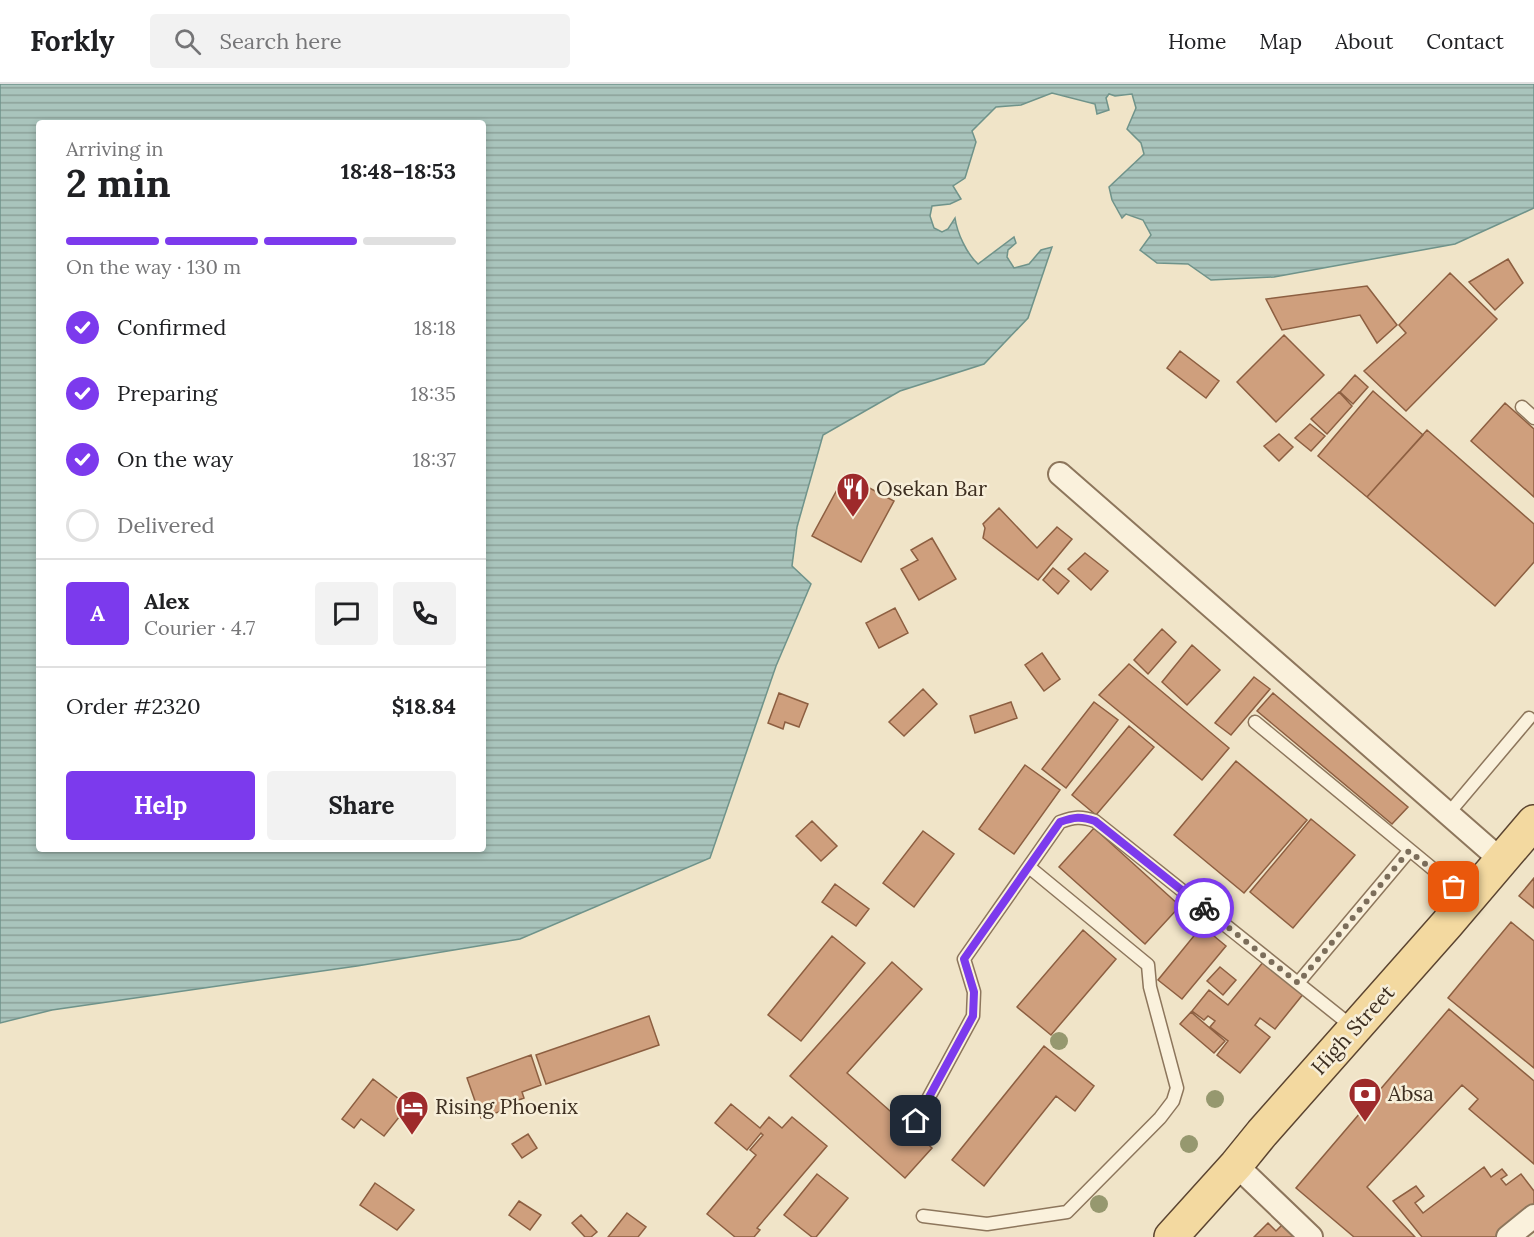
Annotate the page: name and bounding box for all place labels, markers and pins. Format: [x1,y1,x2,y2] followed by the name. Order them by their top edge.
[835,471,871,518] restaurant icon: Osekan Bar
[876,475,987,502] place label: Osekan Bar
[1428,861,1479,912] pin
[1347,1076,1383,1123] bank icon: Absa
[1387,1080,1434,1107] place label: Absa
[394,1089,430,1136] hotel icon: Rising Phoenix
[435,1093,578,1120] place label: Rising Phoenix
[890,1095,941,1146] pin

